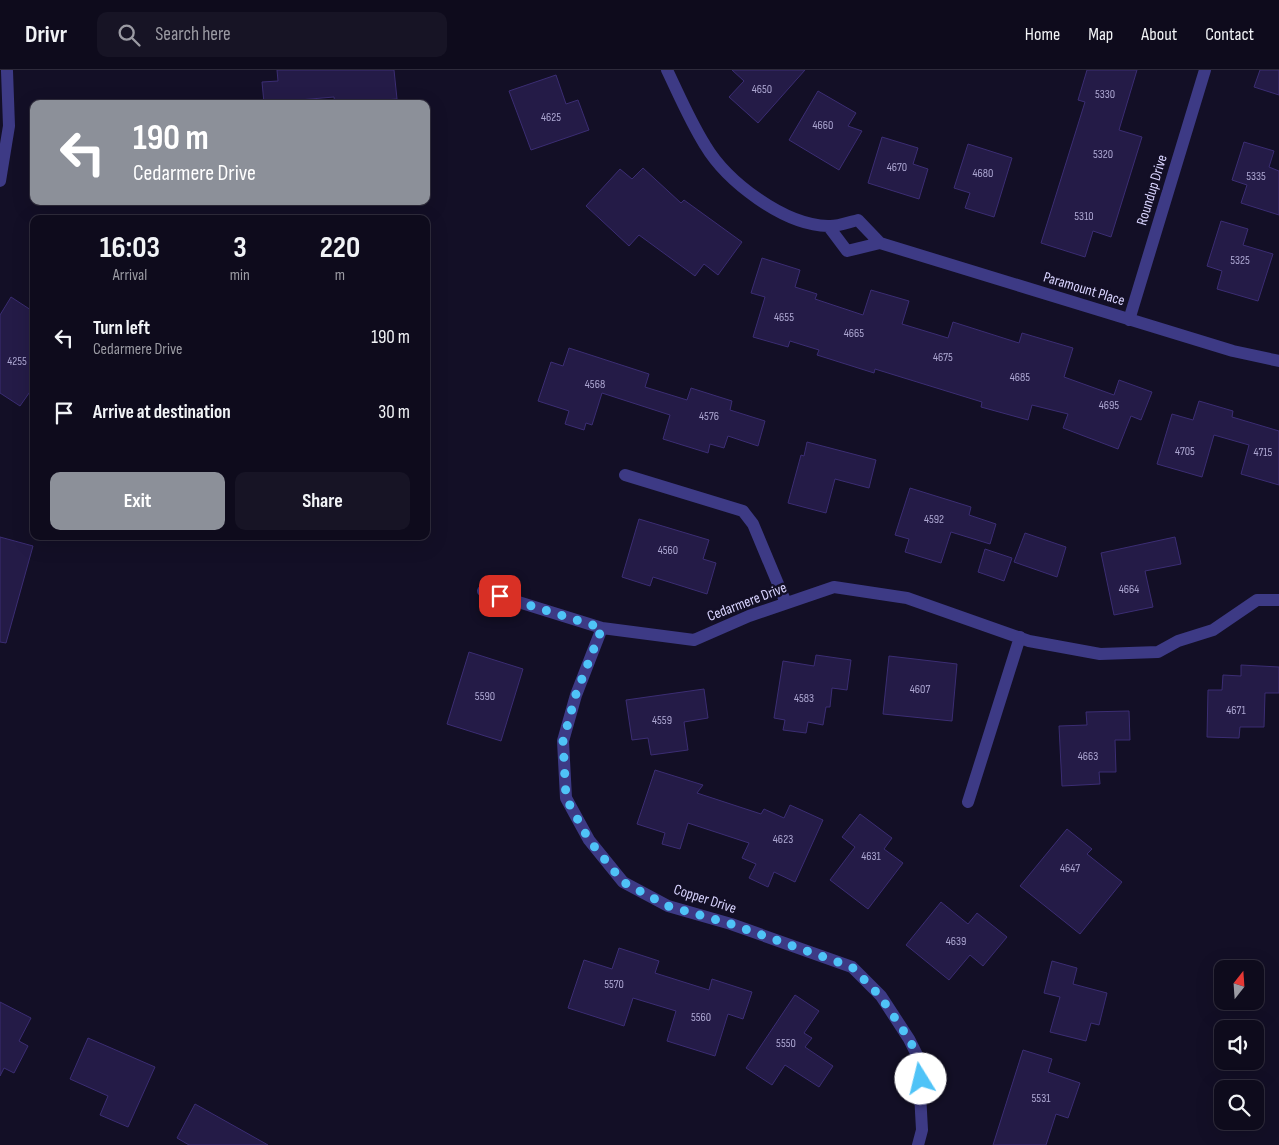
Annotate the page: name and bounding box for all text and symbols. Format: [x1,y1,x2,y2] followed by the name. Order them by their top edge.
[97,12,447,57] search box
[25,20,67,49] text: Drivr
[115,21,143,49] icon: search
[155,23,231,46] text: Search here
[1025,24,1060,45] text: Home
[1088,24,1113,45] text: Map
[1141,24,1177,45] text: About
[1205,24,1254,45] text: Contact
[752,82,772,97] house number: 4650
[1095,87,1115,102] house number: 5330
[541,110,561,125] house number: 4625
[133,117,209,160] text: 190 m
[813,118,833,133] house number: 4660
[50,120,115,185] icon: left
[1093,147,1113,162] house number: 5320
[1132,152,1172,228] street label: Roundup Drive
[133,160,256,187] text: Cedarmere Drive
[887,160,907,175] house number: 4670
[973,166,993,181] house number: 4680
[1246,169,1266,184] house number: 5335
[1074,209,1094,224] house number: 5310
[100,230,160,266] text: 16:03
[233,230,247,266] text: 3
[320,230,360,266] text: 220
[1230,253,1250,268] house number: 5325
[113,266,147,285] text: Arrival
[230,266,250,285] text: min
[335,266,345,285] text: m
[1041,268,1127,310] street label: Paramount Place
[774,310,794,325] house number: 4655
[93,317,150,340] text: Turn left
[50,324,78,352] icon: left
[371,326,410,349] text: 190 m
[844,326,864,341] house number: 4665
[93,340,182,359] text: Cedarmere Drive
[933,350,953,365] house number: 4675
[7,354,27,369] house number: 4255
[1010,370,1030,385] house number: 4685
[585,377,605,392] house number: 4568
[1099,398,1119,413] house number: 4695
[50,399,78,427] icon: arrive
[93,401,231,424] text: Arrive at destination
[378,401,410,424] text: 30 m
[699,409,719,424] house number: 4576
[1175,444,1195,459] house number: 4705
[1254,445,1273,460] house number: 4715
[50,472,225,530] button: Exit
[235,472,410,530] button: Share
[924,512,944,527] house number: 4592
[658,543,678,558] house number: 4560
[479,575,521,617] pin
[704,578,790,626] street label: Cedarmere Drive
[486,582,514,610] icon: arrive
[1119,582,1139,597] house number: 4664
[910,682,930,697] house number: 4607
[475,689,495,704] house number: 5590
[794,691,814,706] house number: 4583
[1226,703,1246,718] house number: 4671
[652,713,672,728] house number: 4559
[1078,749,1098,764] house number: 4663
[773,832,793,847] house number: 4623
[861,849,882,864] house number: 4631
[1060,861,1080,876] house number: 4647
[671,880,739,918] street label: Copper Drive
[946,934,966,949] house number: 4639
[1214,960,1264,1010] north arrow
[1214,960,1264,1130] map controls
[604,977,624,992] house number: 5570
[691,1010,711,1025] house number: 5560
[1214,1020,1264,1070] button: sound
[776,1036,796,1051] house number: 5550
[894,1052,946,1104] position arrow
[1214,1080,1264,1130] button: search
[1032,1091,1051,1106] house number: 5531

